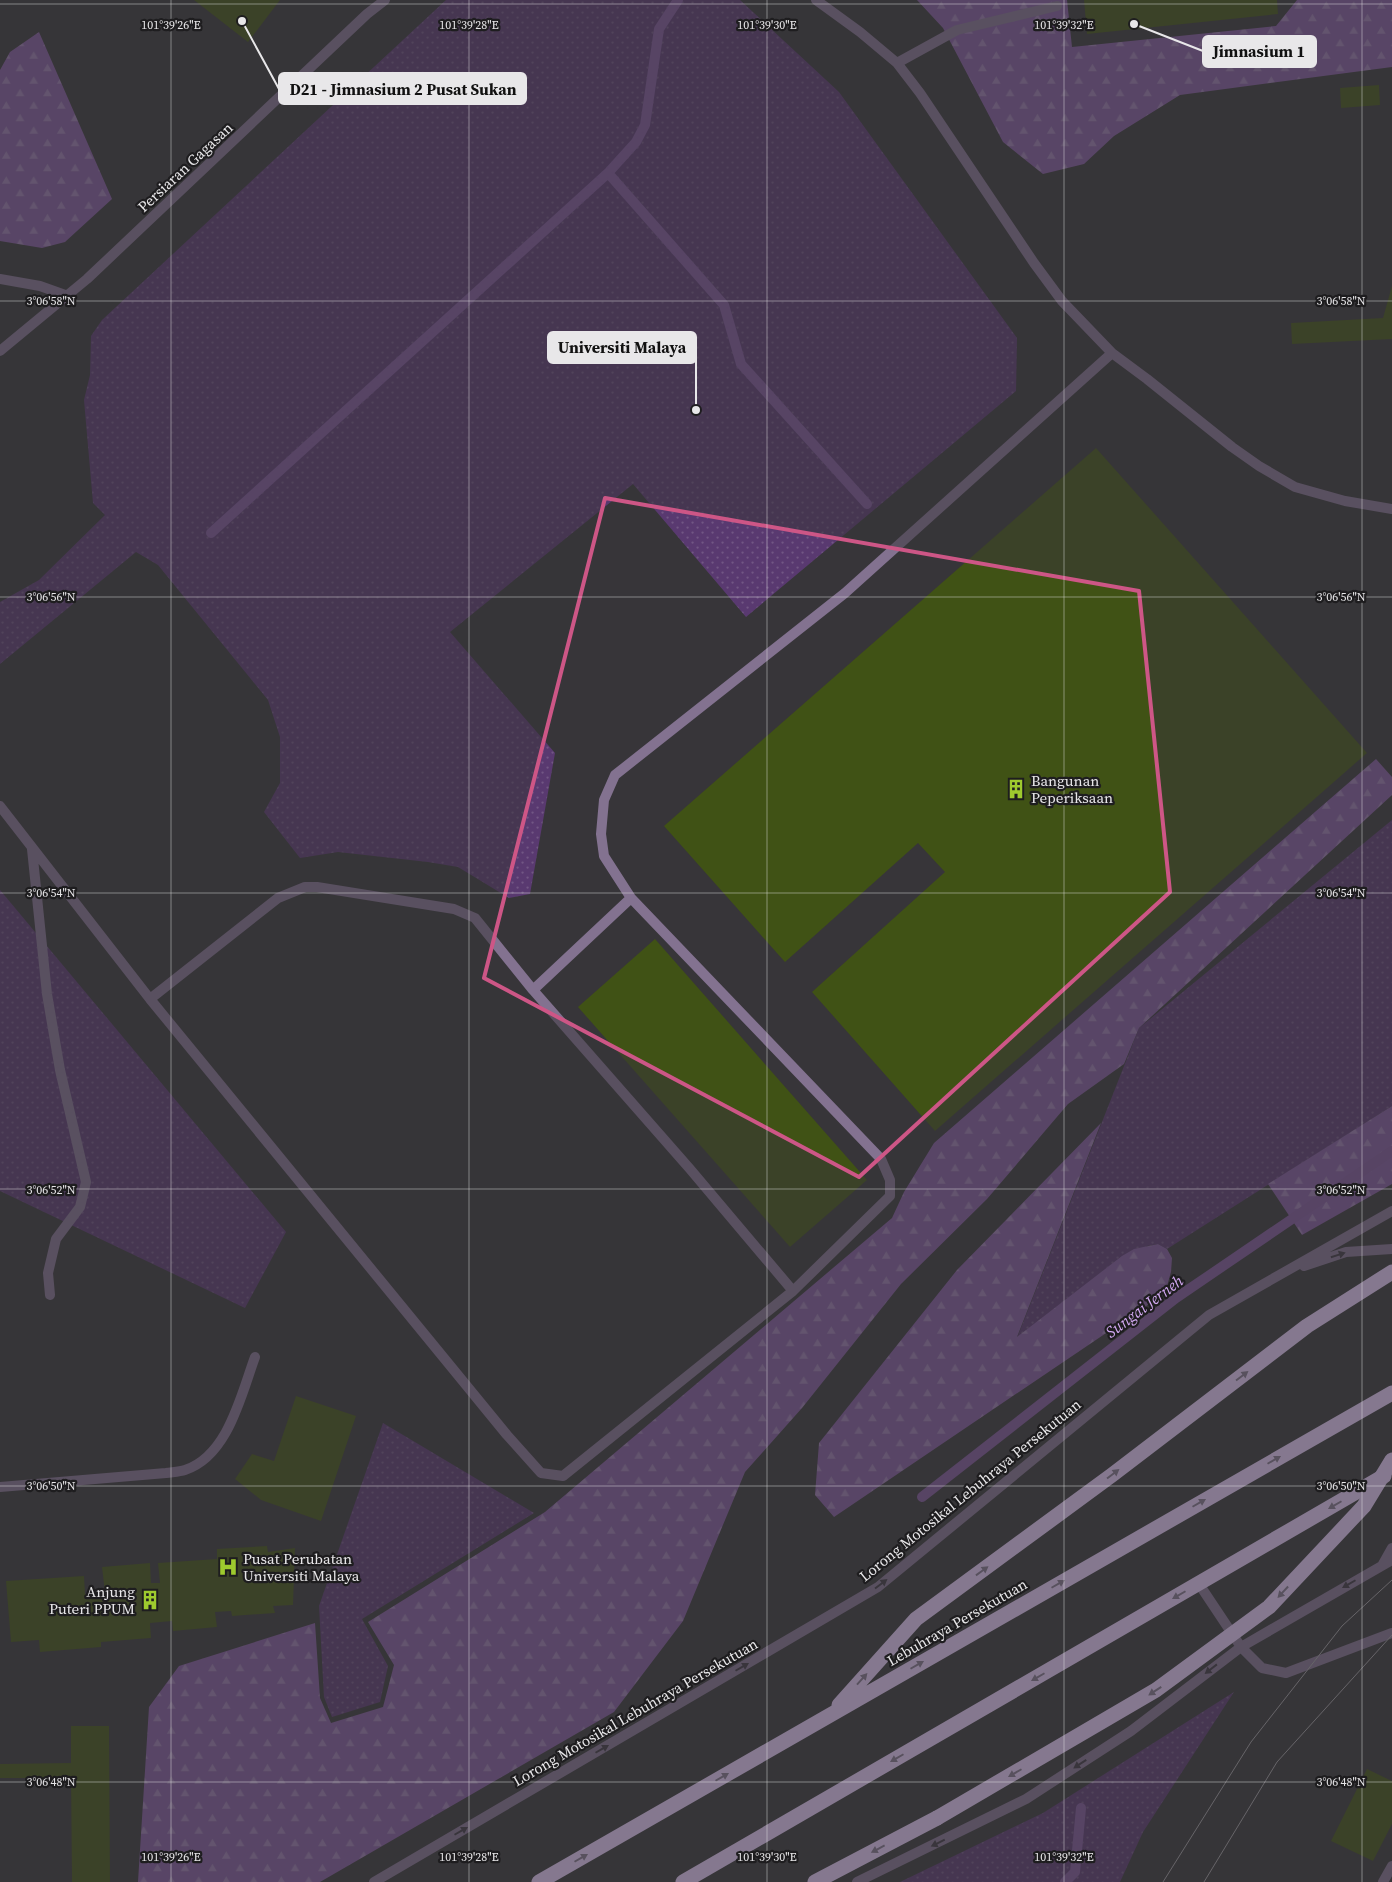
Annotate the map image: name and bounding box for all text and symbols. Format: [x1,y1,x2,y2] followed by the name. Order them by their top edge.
[141,17,201,33] text: 101°39'26"E
[439,17,499,33] text: 101°39'28"E
[737,17,797,33] text: 101°39'30"E
[1034,17,1094,33] text: 101°39'32"E
[1203,36,1316,67] callout: Jimnasium 1
[1212,40,1305,62] text: Jimnasium 1
[279,73,526,104] callout: D21 - Jimnasium 2 Pusat Sukan
[289,78,517,100] text: D21 - Jimnasium 2 Pusat Sukan
[133,117,237,217] street label: Persiaran Gagasan
[26,293,76,309] text: 3°06'58"N
[1316,293,1366,309] text: 3°06'58"N
[548,332,696,363] callout: Universiti Malaya
[558,336,687,358] text: Universiti Malaya
[26,589,76,605] text: 3°06'56"N
[1316,589,1366,605] text: 3°06'56"N
[1031,770,1113,808] place label: Bangunan Peperiksaan
[1005,778,1027,800] building icon: Bangunan Peperiksaan
[26,885,76,901] text: 3°06'54"N
[1316,885,1366,901] text: 3°06'54"N
[26,1182,76,1198] text: 3°06'52"N
[1316,1182,1366,1198] text: 3°06'52"N
[1330,1250,1345,1258] one-way arrow
[1101,1269,1188,1343] water label: Sungai Jerneh
[1235,1370,1248,1381] one-way arrow
[855,1394,1085,1586] street label: Lorong Motosikal Lebuhraya Persekutuan
[1266,1456,1281,1464] one-way arrow
[1106,1469,1120,1479] one-way arrow
[26,1478,76,1494] text: 3°06'50"N
[1316,1478,1366,1494] text: 3°06'50"N
[1192,1498,1205,1507] one-way arrow
[1327,1501,1342,1509] one-way arrow
[243,1548,360,1586] place label: Pusat Perubatan Universiti Malaya
[217,1556,239,1578] hospital icon: Pusat Perubatan Universiti Malaya
[975,1566,989,1576] one-way arrow
[883,1573,1031,1671] street label: Lebuhraya Persekutuan
[875,1579,888,1589] one-way arrow
[1051,1579,1064,1588] one-way arrow
[1342,1580,1357,1588] one-way arrow
[49,1581,135,1619] place label: Anjung Puteri PPUM
[1277,1585,1289,1597] one-way arrow
[139,1589,161,1611] building icon: Anjung Puteri PPUM
[1172,1591,1185,1600] one-way arrow
[509,1633,761,1791] street label: Lorong Motosikal Lebuhraya Persekutuan
[910,1660,924,1669] one-way arrow
[734,1663,749,1671] one-way arrow
[1205,1664,1218,1675] one-way arrow
[1032,1672,1045,1681] one-way arrow
[856,1674,868,1686] one-way arrow
[1148,1686,1161,1695] one-way arrow
[594,1745,609,1753] one-way arrow
[891,1753,904,1762] one-way arrow
[1073,1760,1086,1769] one-way arrow
[1008,1768,1021,1777] one-way arrow
[716,1772,729,1781] one-way arrow
[26,1774,76,1790] text: 3°06'48"N
[1316,1774,1366,1790] text: 3°06'48"N
[455,1826,468,1835] one-way arrow
[930,1838,945,1847] one-way arrow
[871,1845,886,1853] one-way arrow
[141,1849,201,1865] text: 101°39'26"E
[439,1849,499,1865] text: 101°39'28"E
[737,1849,797,1865] text: 101°39'30"E
[1034,1849,1094,1865] text: 101°39'32"E
[575,1853,588,1862] one-way arrow

